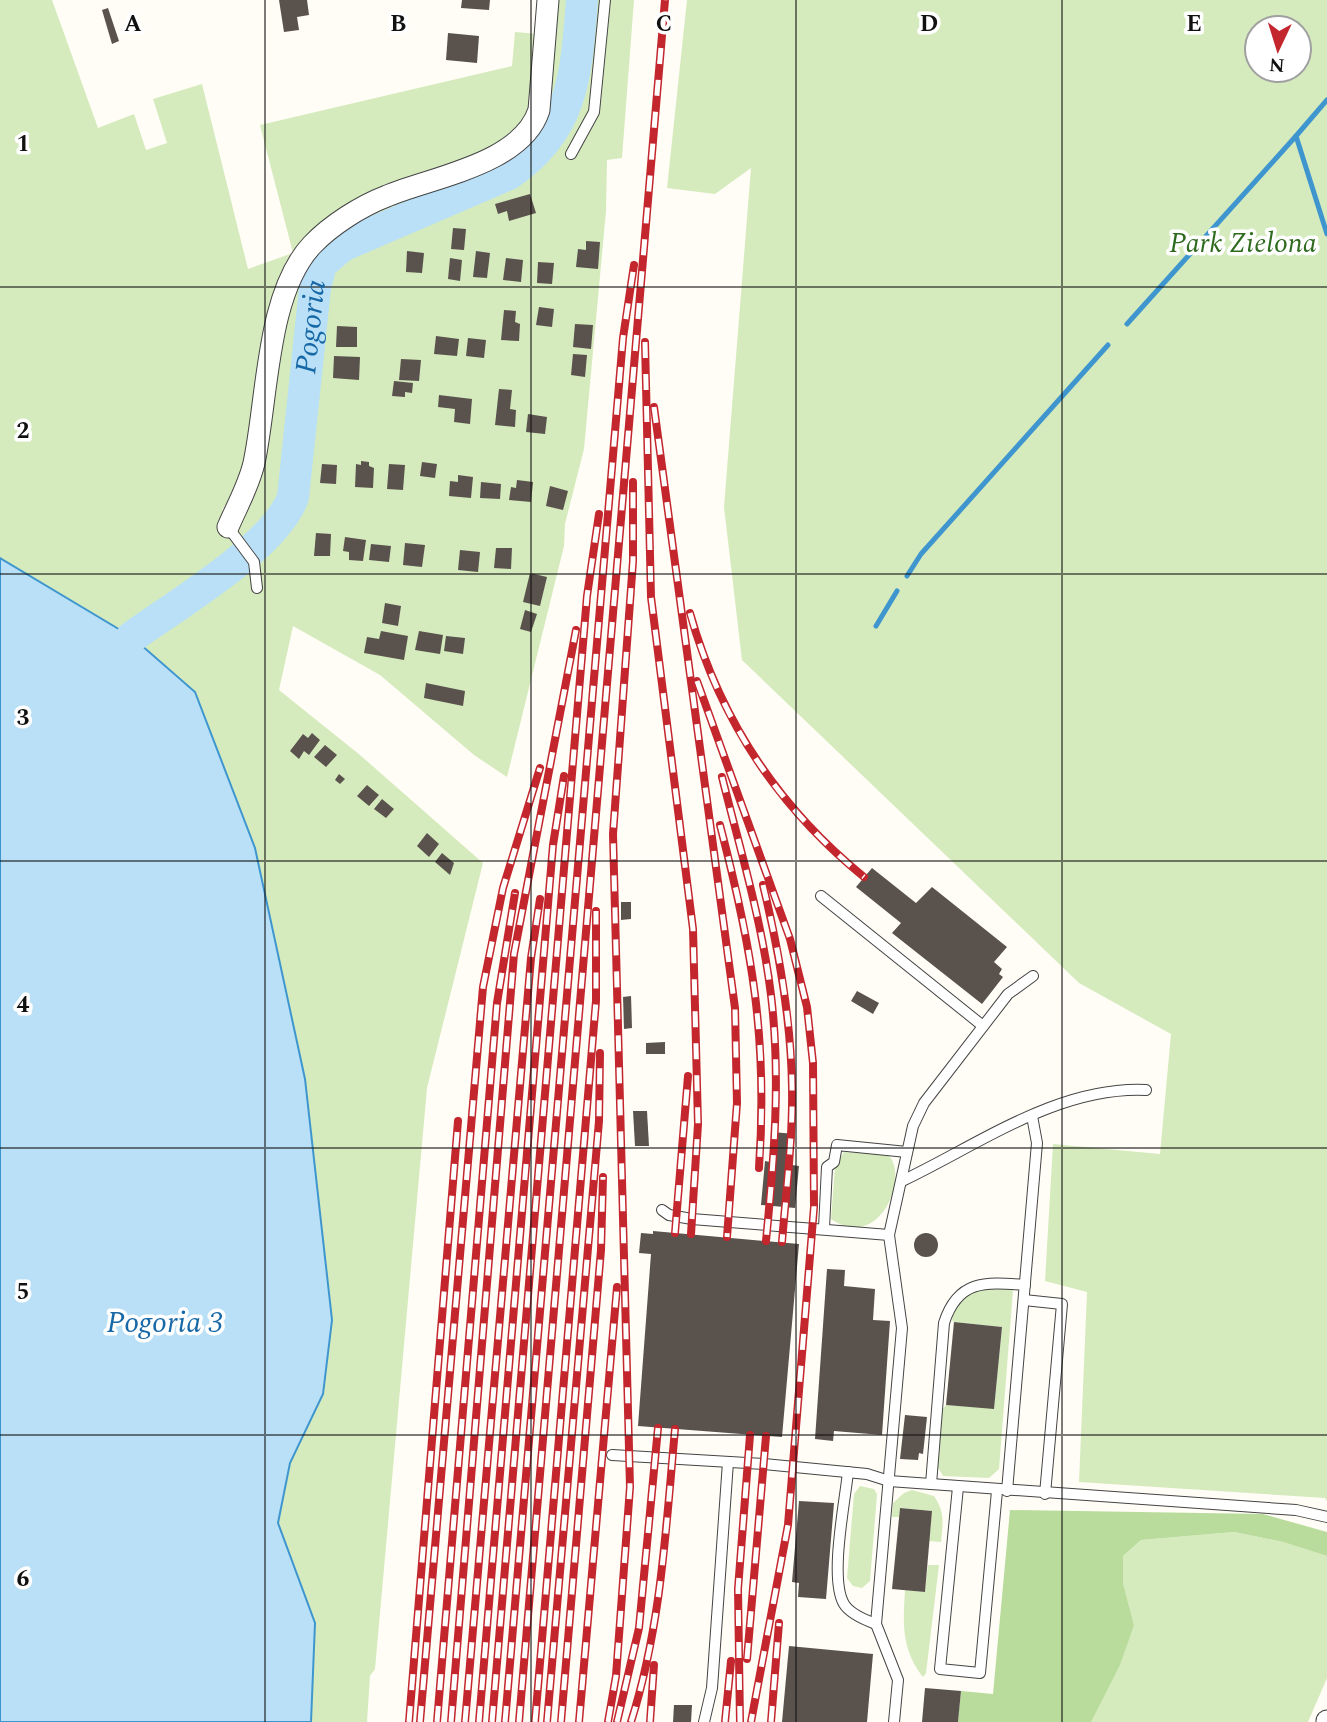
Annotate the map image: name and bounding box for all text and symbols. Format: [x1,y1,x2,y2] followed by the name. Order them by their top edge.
[124,7,142,42] text: A
[390,7,406,42] text: B
[656,7,672,42] text: C
[920,7,938,42] text: D
[1186,7,1202,42] text: E
[1243,14,1313,84] north arrow
[1268,49,1286,79] text: N
[17,127,29,162] text: 1
[1169,222,1317,265] park label: Park Zielona
[283,274,339,376] water label: Pogoria
[17,414,30,449] text: 2
[17,701,30,736] text: 3
[17,988,30,1023] text: 4
[17,1275,29,1310] text: 5
[107,1300,223,1346] water label: Pogoria 3
[17,1562,30,1597] text: 6

